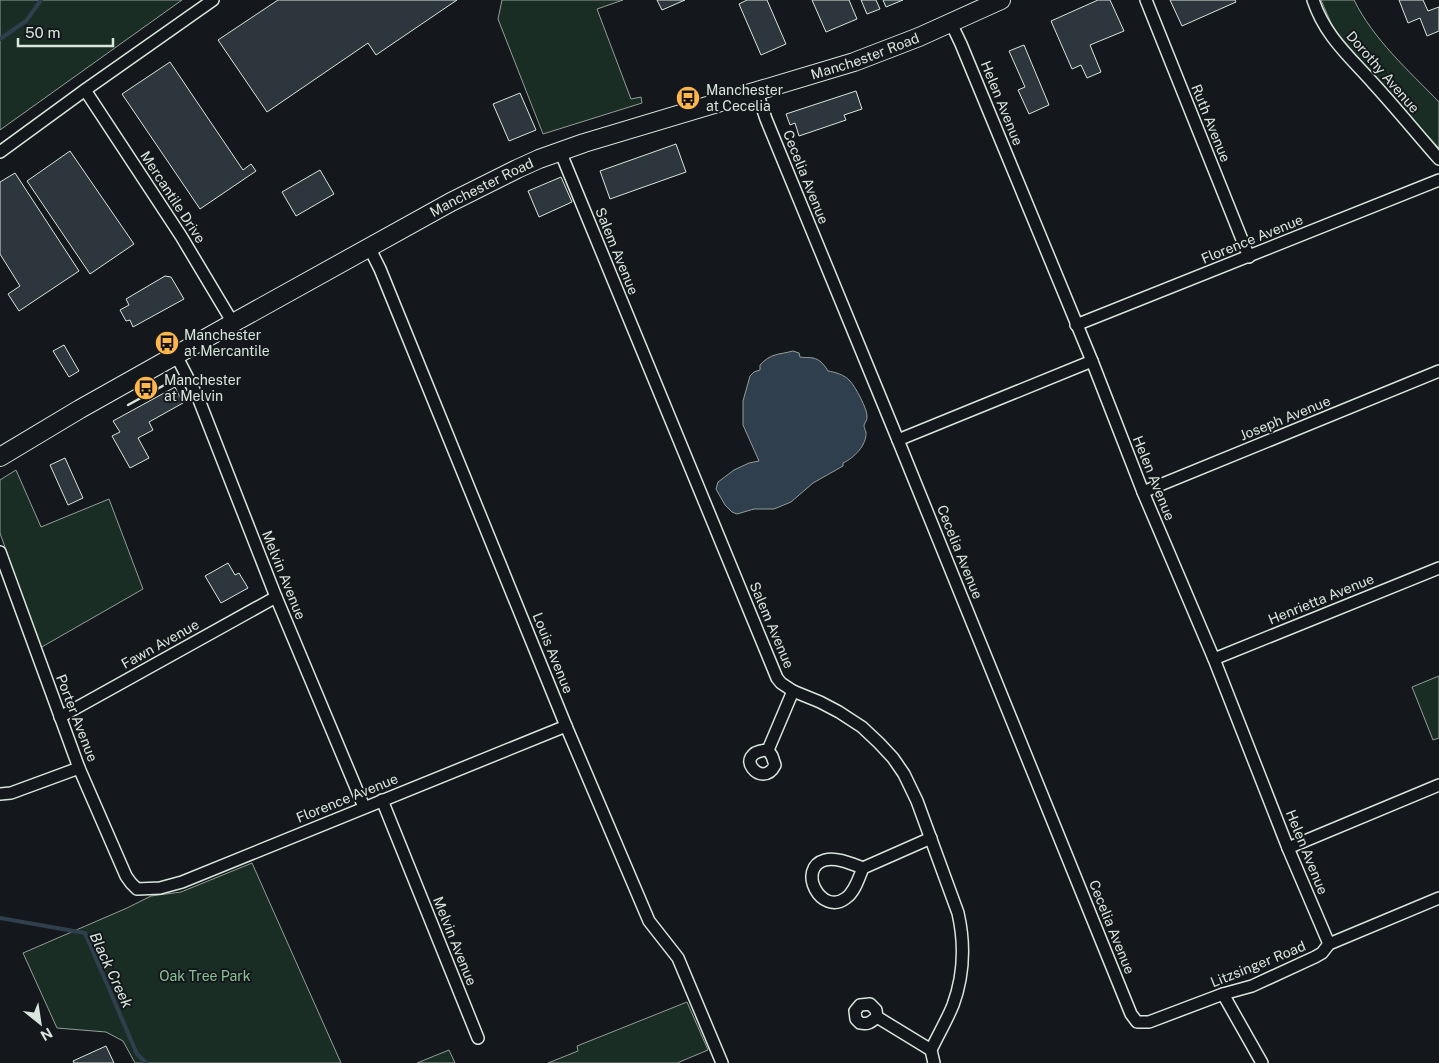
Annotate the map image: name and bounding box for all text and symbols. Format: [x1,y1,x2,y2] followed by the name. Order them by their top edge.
[18,15,112,47] scale bar
[25,24,60,41] text: 50 m
[1343,28,1423,116] street label: Dorothy Avenue
[809,30,921,83] street label: Manchester Road
[978,58,1026,148] street label: Helen Avenue
[706,82,783,114] place label: Manchester at Cecelia
[1188,82,1234,164] street label: Ruth Avenue
[675,85,701,111] bus stop icon: Manchester at Cecelia
[780,128,832,226] street label: Cecelia Avenue
[137,148,209,246] street label: Mercantile Drive
[427,155,536,220] street label: Manchester Road
[592,205,642,297] street label: Salem Avenue
[1199,211,1305,267] street label: Florence Avenue
[184,327,270,359] place label: Manchester at Mercantile
[154,330,180,356] bus stop icon: Manchester at Mercantile
[164,372,241,404] place label: Manchester at Melvin
[133,375,159,401] bus stop icon: Manchester at Melvin
[1237,393,1333,443] street label: Joseph Avenue
[1130,433,1178,523] street label: Helen Avenue
[934,503,986,601] street label: Cecelia Avenue
[259,528,309,622] street label: Melvin Avenue
[1266,570,1376,628] street label: Henrietta Avenue
[747,579,797,671] street label: Salem Avenue
[529,610,577,696] street label: Louis Avenue
[118,616,202,672] street label: Fawn Avenue
[53,672,101,764] street label: Porter Avenue
[294,770,400,826] street label: Florence Avenue
[1283,807,1331,897] street label: Helen Avenue
[1086,878,1138,976] street label: Cecelia Avenue
[430,894,480,988] street label: Melvin Avenue
[87,929,137,1011] water label: Black Creek
[1208,938,1308,990] street label: Litzsinger Road
[159,968,251,984] park label: Oak Tree Park
[15,998,65,1048] north arrow
[38,1025,55,1044] text: N

